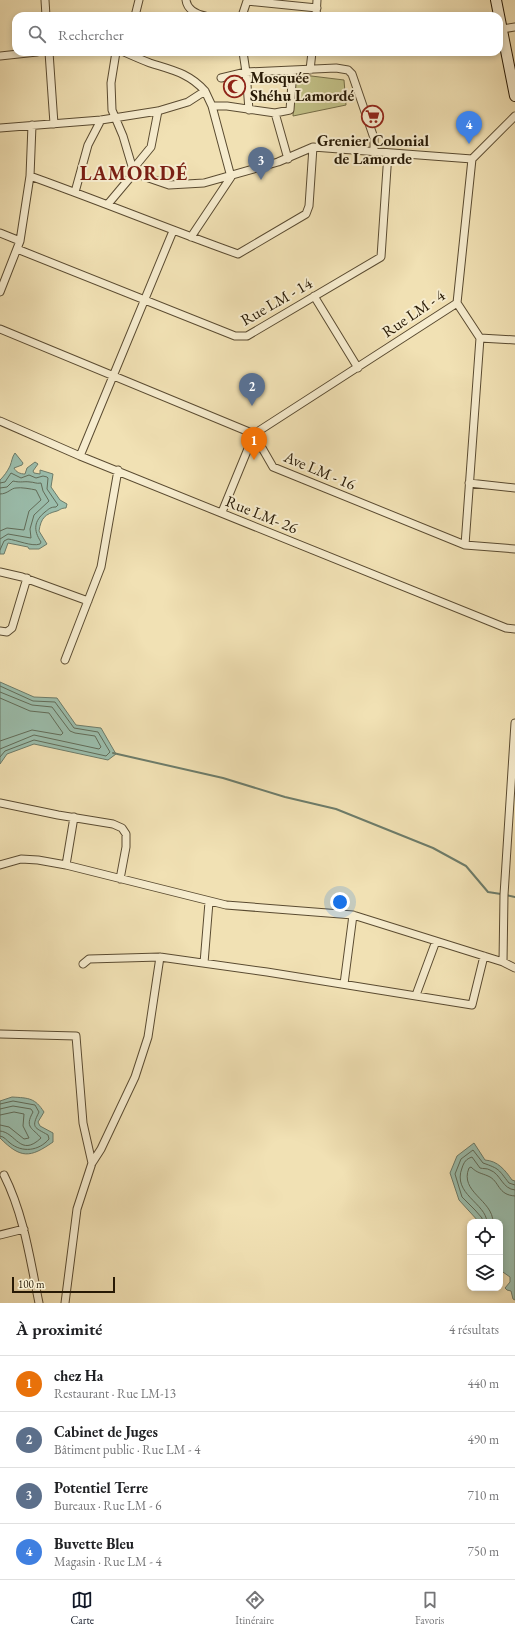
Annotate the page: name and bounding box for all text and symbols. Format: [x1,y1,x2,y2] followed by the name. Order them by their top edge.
[12,12,503,56] search box
[26,23,48,45] icon: search
[58,25,124,44] text: Rechercher
[250,67,354,106] place label: Mosquée Shéhu Lamordé
[222,73,248,99] mosque icon: Mosquée Shéhu Lamordé
[360,104,386,130] supermarket icon: Grenier Colonial de Lamorde
[456,111,482,144] pin: 4
[317,130,429,169] place label: Grenier Colonial de Lamorde
[248,147,274,180] pin: 3
[80,160,188,186] district label: LAMORDÉ
[237,272,316,330] street label: Rue LM - 14
[378,285,449,342] street label: Rue LM - 4
[239,373,265,406] pin: 2
[241,427,267,460] pin: 1
[280,446,359,495] street label: Ave LM - 16
[223,490,301,539] street label: Rue LM- 26
[330,892,350,912] your location
[467,1219,503,1291] map controls
[467,1219,503,1255] button: locate
[467,1255,503,1291] button: layers
[12,1275,115,1294] scale bar
[18,1277,45,1291] text: 100 m
[16,1318,102,1340] text: À proximité
[449,1321,499,1338] text: 4 résultats
[54,1366,103,1385] text: chez Ha
[26,1375,32,1392] text: 1
[468,1375,499,1392] text: 440 m
[54,1385,176,1402] text: Restaurant · Rue LM-13
[54,1422,158,1441] text: Cabinet de Juges
[26,1431,32,1448] text: 2
[468,1431,499,1448] text: 490 m
[54,1441,200,1458] text: Bâtiment public · Rue LM - 4
[54,1478,148,1497] text: Potentiel Terre
[26,1487,32,1504] text: 3
[468,1487,499,1504] text: 710 m
[54,1497,161,1514] text: Bureaux · Rue LM - 6
[54,1534,134,1553] text: Buvette Bleu
[26,1543,32,1560] text: 4
[468,1543,499,1560] text: 750 m
[54,1553,162,1570] text: Magasin · Rue LM - 4
[71,1589,94,1627] tab: Carte
[235,1589,274,1627] tab: Itinéraire
[415,1589,444,1627] tab: Favoris

